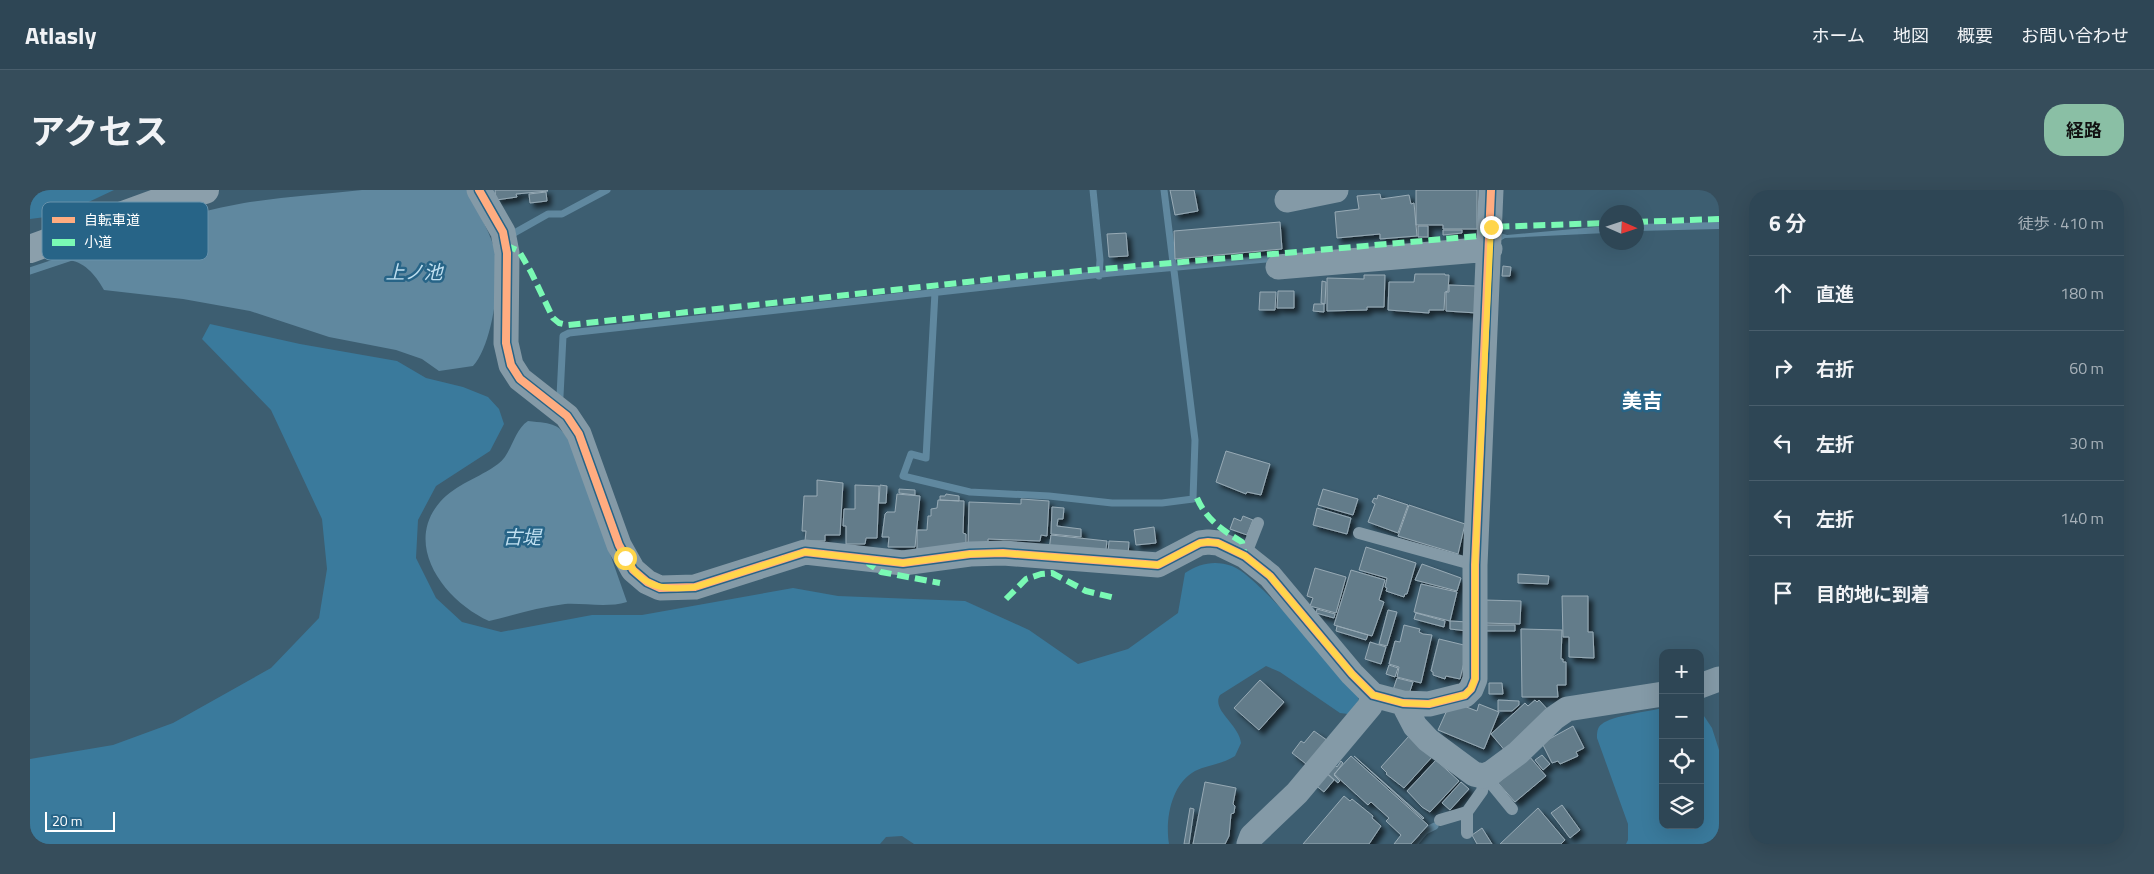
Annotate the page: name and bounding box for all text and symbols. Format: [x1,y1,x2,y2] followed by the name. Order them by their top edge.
[25,17,96,53] text: Atlasly
[1812,22,1865,49] text: ホーム
[1893,22,1929,49] text: 地図
[1957,22,1993,49] text: 概要
[2021,22,2129,49] text: お問い合わせ
[30,104,168,158] text: アクセス
[2044,104,2124,156] button: 経路
[42,202,208,260] legend
[1599,205,1644,250] north arrow
[1769,207,1806,239] text: 6 分
[84,209,140,230] text: 自転車道
[2018,211,2104,235] text: 徒歩 · 410 m
[1480,216,1503,239] route end
[84,231,112,252] text: 小道
[385,257,444,286] water label: 上ノ池
[1769,279,1797,307] icon: ahead
[1816,279,1854,308] text: 直進
[2060,281,2104,305] text: 180 m
[1769,354,1797,382] icon: right
[1816,354,1854,383] text: 右折
[2069,356,2104,380] text: 60 m
[1622,385,1662,416] district label: 美吉
[1769,429,1797,457] icon: left
[1816,429,1854,458] text: 左折
[2069,431,2104,455] text: 30 m
[1769,504,1797,532] icon: left
[1816,504,1854,533] text: 左折
[2060,506,2104,530] text: 140 m
[503,522,543,551] water label: 古堤
[614,547,637,570] route start
[1769,579,1797,607] icon: arrive
[1816,579,1930,608] text: 目的地に到着
[1659,649,1704,829] map controls
[1659,649,1704,694] button: +
[1659,694,1704,739] button: −
[1659,739,1704,784] button: locate
[1659,784,1704,829] button: layers
[45,809,115,832] scale bar
[52,810,82,831] text: 20 m

